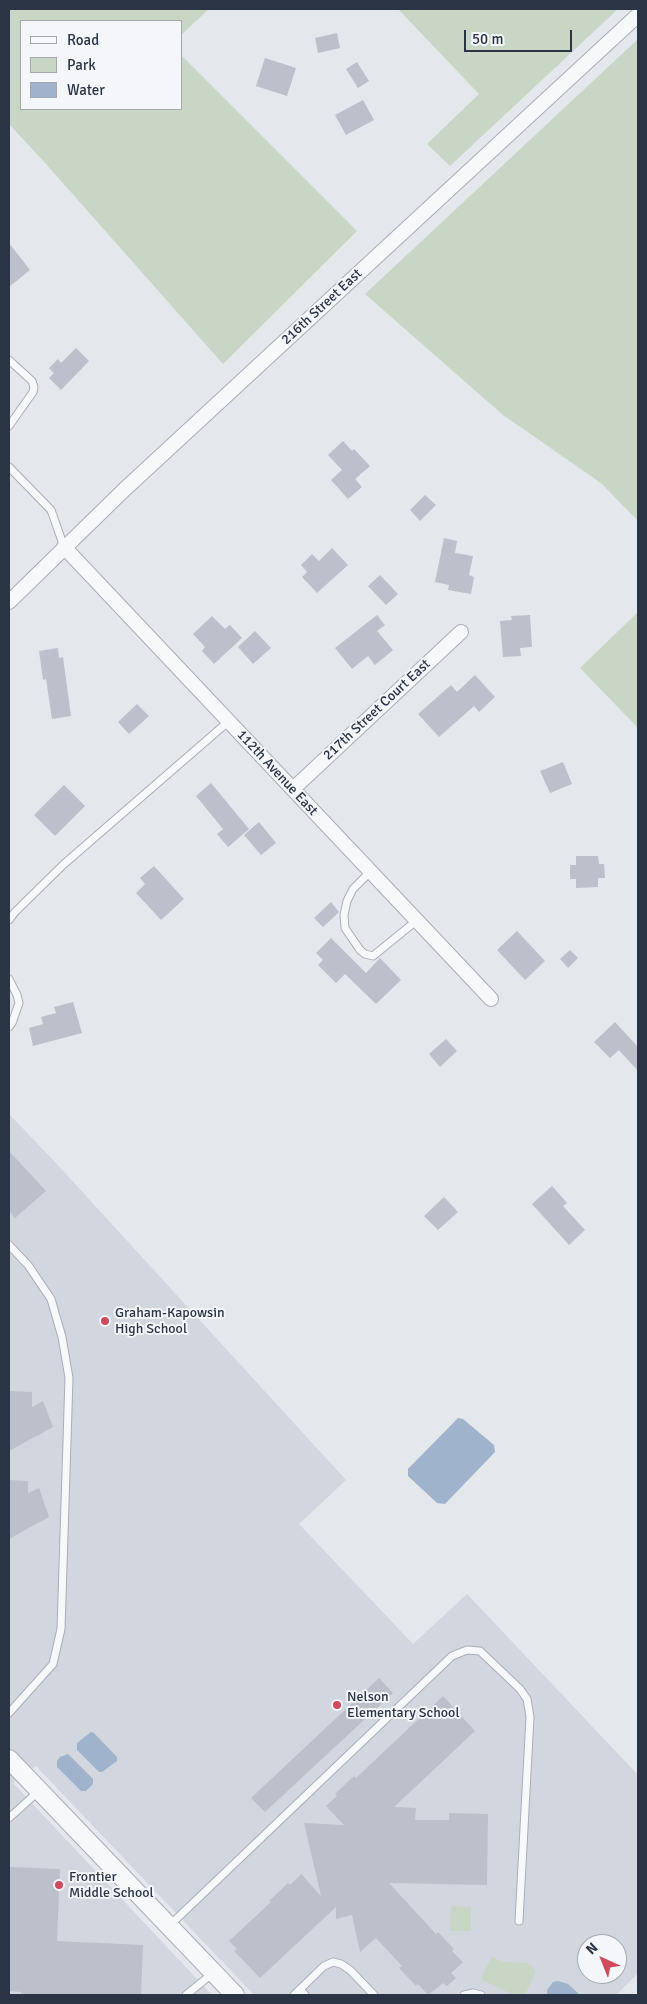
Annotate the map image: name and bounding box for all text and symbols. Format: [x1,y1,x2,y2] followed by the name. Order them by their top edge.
[20,20,182,110] legend
[467,20,574,52] scale bar
[472,30,503,48] text: 50 m
[67,31,99,49] text: Road
[67,56,96,74] text: Park
[67,81,105,99] text: Water
[278,265,366,349] street label: 216th Street East
[320,656,434,764] street label: 217th Street Court East
[233,727,321,819] street label: 112th Avenue East
[115,1305,225,1338] place label: Graham-Kapowsin High School
[99,1315,111,1327] marker: Graham-Kapowsin High School
[347,1689,460,1721] place label: Nelson Elementary School
[331,1699,343,1711] marker: Nelson Elementary School
[69,1869,154,1901] place label: Frontier Middle School
[53,1879,65,1891] marker: Frontier Middle School
[577,1934,627,1984] north arrow
[583,1939,601,1958] text: N

